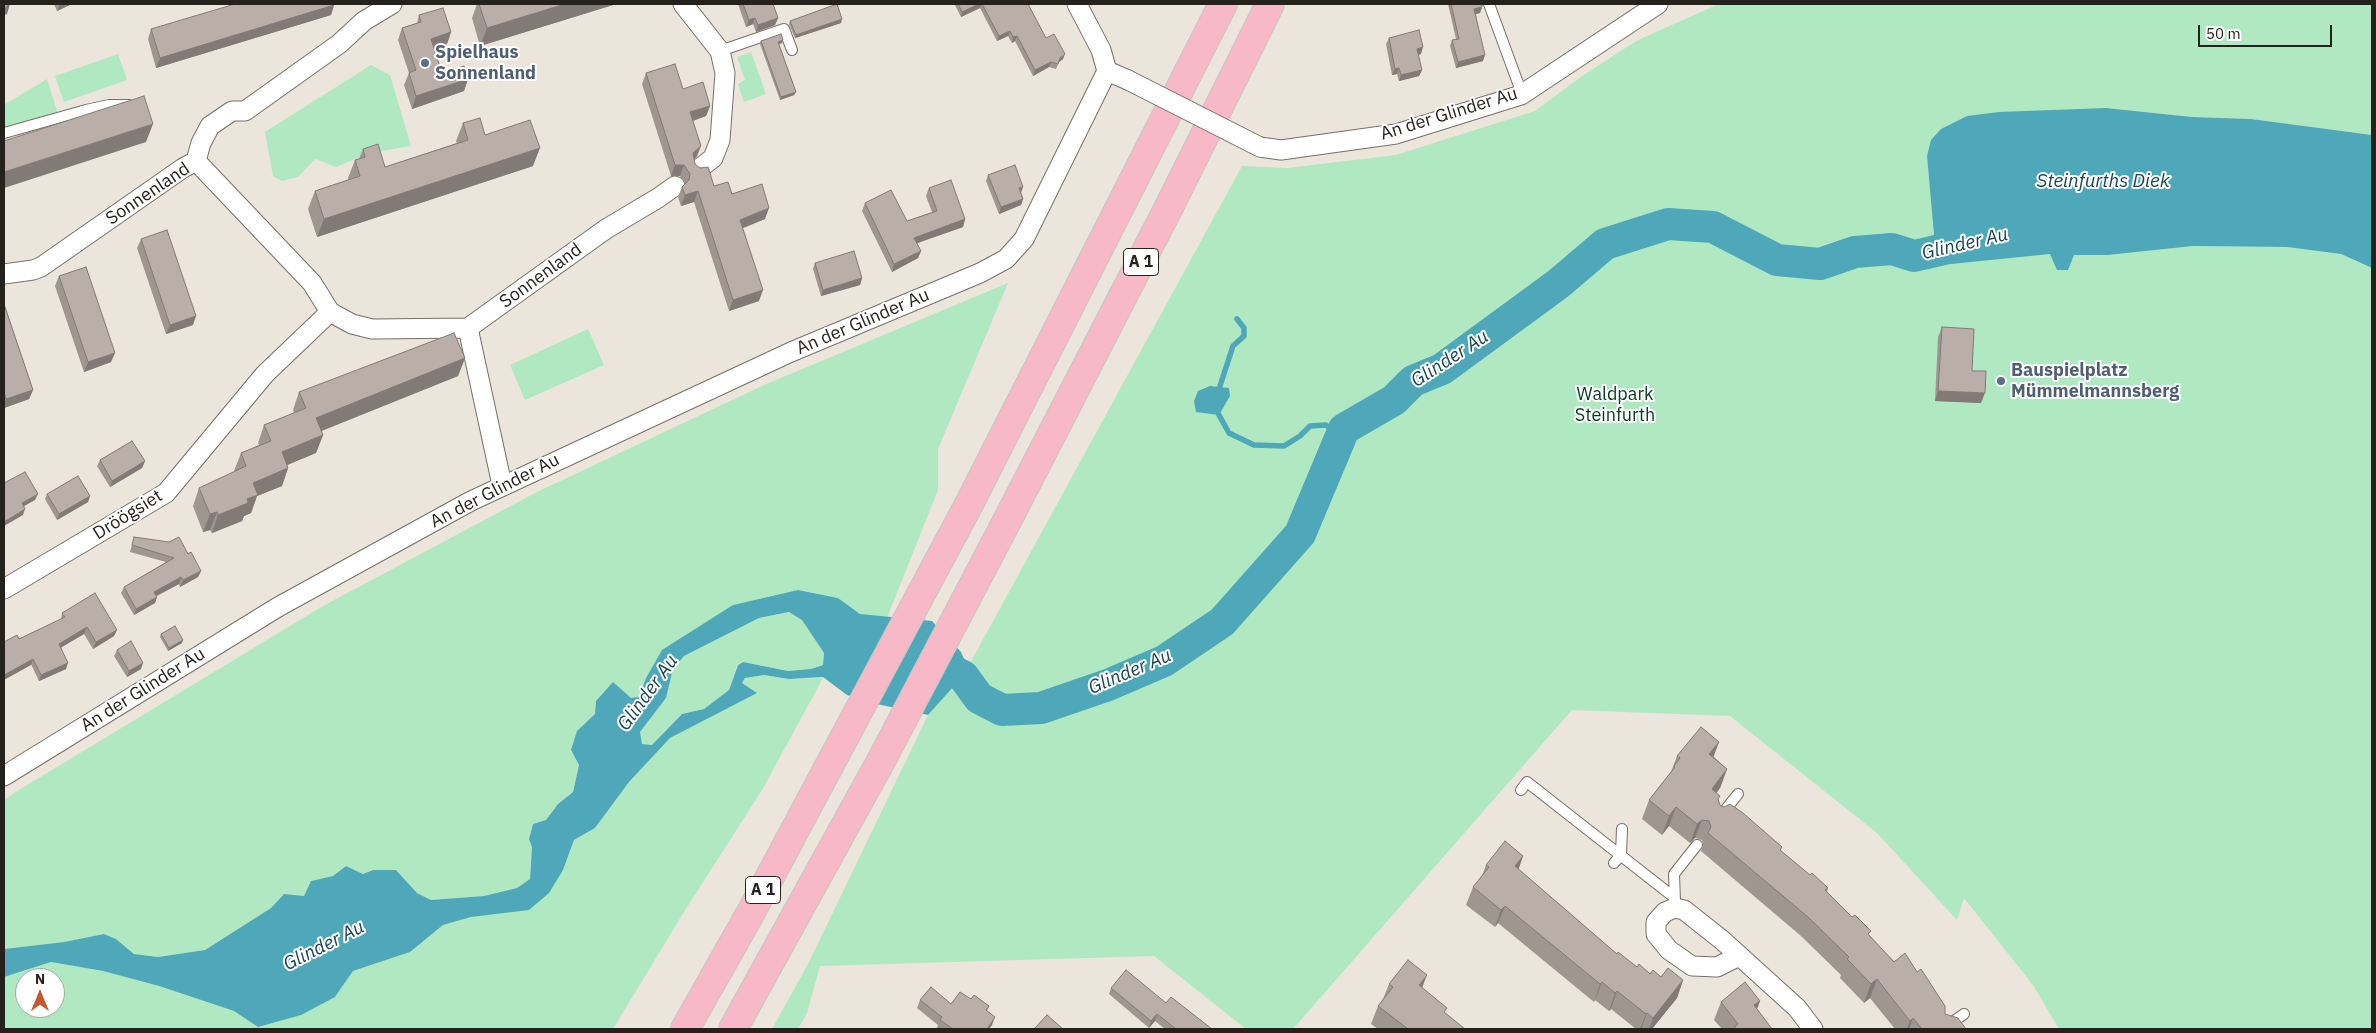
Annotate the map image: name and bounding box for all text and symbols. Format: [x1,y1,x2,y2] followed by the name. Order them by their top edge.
[2201,15,2335,47] scale bar
[2206,24,2241,43] text: 50 m
[435,42,536,84] place label: Spielhaus Sonnenland
[419,57,431,69] marker: Spielhaus Sonnenland
[1378,83,1520,145] street label: An der Glinder Au
[102,158,194,230] street label: Sonnenland
[2036,171,2170,193] water label: Steinfurths Diek
[1920,223,2010,265] water label: Glinder Au
[496,239,586,313] street label: Sonnenland
[1124,248,1158,276] road number: A 1
[793,284,933,360] street label: An der Glinder Au
[1407,326,1493,392] water label: Glinder Au
[2011,360,2179,402] place label: Bauspielplatz Mümmelmannsberg
[1995,375,2007,387] marker: Bauspielplatz Mümmelmannsberg
[1575,384,1655,426] park label: Waldpark Steinfurth
[427,449,563,533] street label: An der Glinder Au
[89,485,167,545] street label: Dröögsiet
[77,643,209,737] street label: An der Glinder Au
[1085,644,1175,700] water label: Glinder Au
[613,651,683,735] water label: Glinder Au
[746,876,780,904] road number: A 1
[280,916,368,976] water label: Glinder Au
[15,968,65,1018] north arrow
[35,970,45,988] text: N

